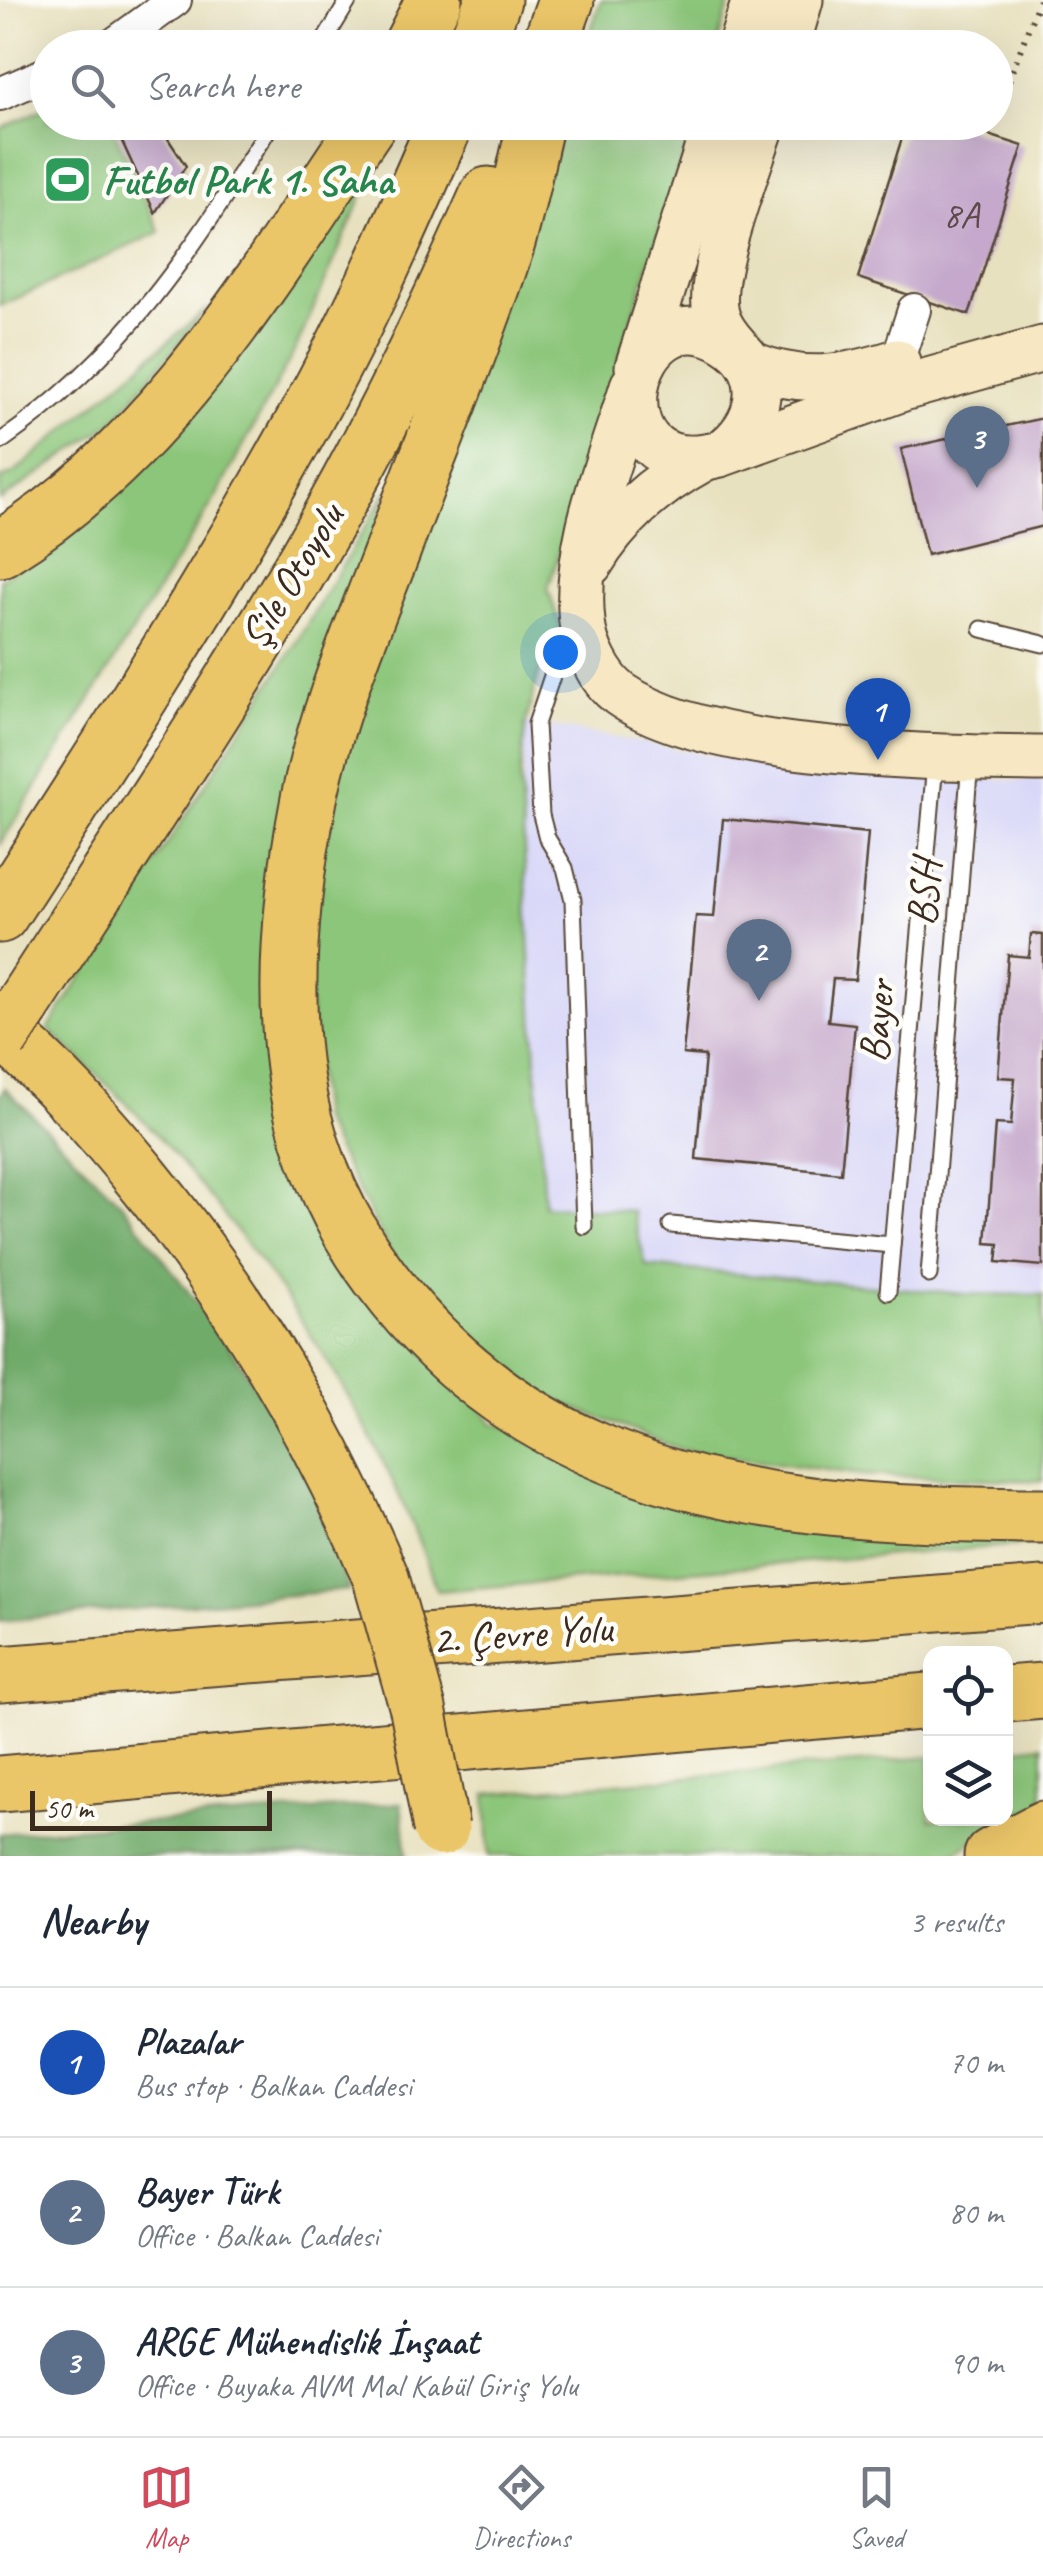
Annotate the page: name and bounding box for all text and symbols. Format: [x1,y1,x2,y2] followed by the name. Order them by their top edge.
[30,30,1013,140] search box
[65,58,120,113] icon: search
[145,62,300,109] text: Search here
[42,154,94,206] sports icon: Futbol Park 1. Saha
[103,154,396,207] place label: Futbol Park 1. Saha
[943,191,981,238] house number: 8A
[944,406,1010,488] pin: 3
[228,491,357,658] street label: Şile Otoyolu
[535,627,586,678] your location
[846,678,910,760] pin: 1
[895,852,954,928] street label: BSH
[726,918,792,1001] pin: 2
[847,975,907,1064] street label: Bayer
[430,1601,616,1667] street label: 2. Çevre Yolu
[923,1646,1013,1826] map controls
[923,1646,1013,1736] button: locate
[923,1736,1013,1826] button: layers
[30,1786,272,1831] scale bar
[45,1791,93,1826] text: 50 m
[40,1895,146,1948] text: Nearby
[909,1901,1003,1942] text: 3 results
[135,2018,241,2065] text: Plazalar
[65,2042,80,2083] text: 1
[949,2042,1003,2083] text: 70 m
[135,2065,412,2106] text: Bus stop · Balkan Caddesi
[135,2168,279,2215] text: Bayer Türk
[65,2192,80,2233] text: 2
[949,2192,1003,2233] text: 80 m
[135,2215,378,2256] text: Office · Balkan Caddesi
[135,2318,479,2365] text: ARGE Mühendislik İnşaat
[65,2342,80,2383] text: 3
[949,2342,1003,2383] text: 90 m
[135,2365,578,2406] text: Office · Buyaka AVM Mal Kabül Giriş Yolu
[139,2460,194,2555] tab: Map
[473,2460,570,2555] tab: Directions
[849,2460,904,2555] tab: Saved

